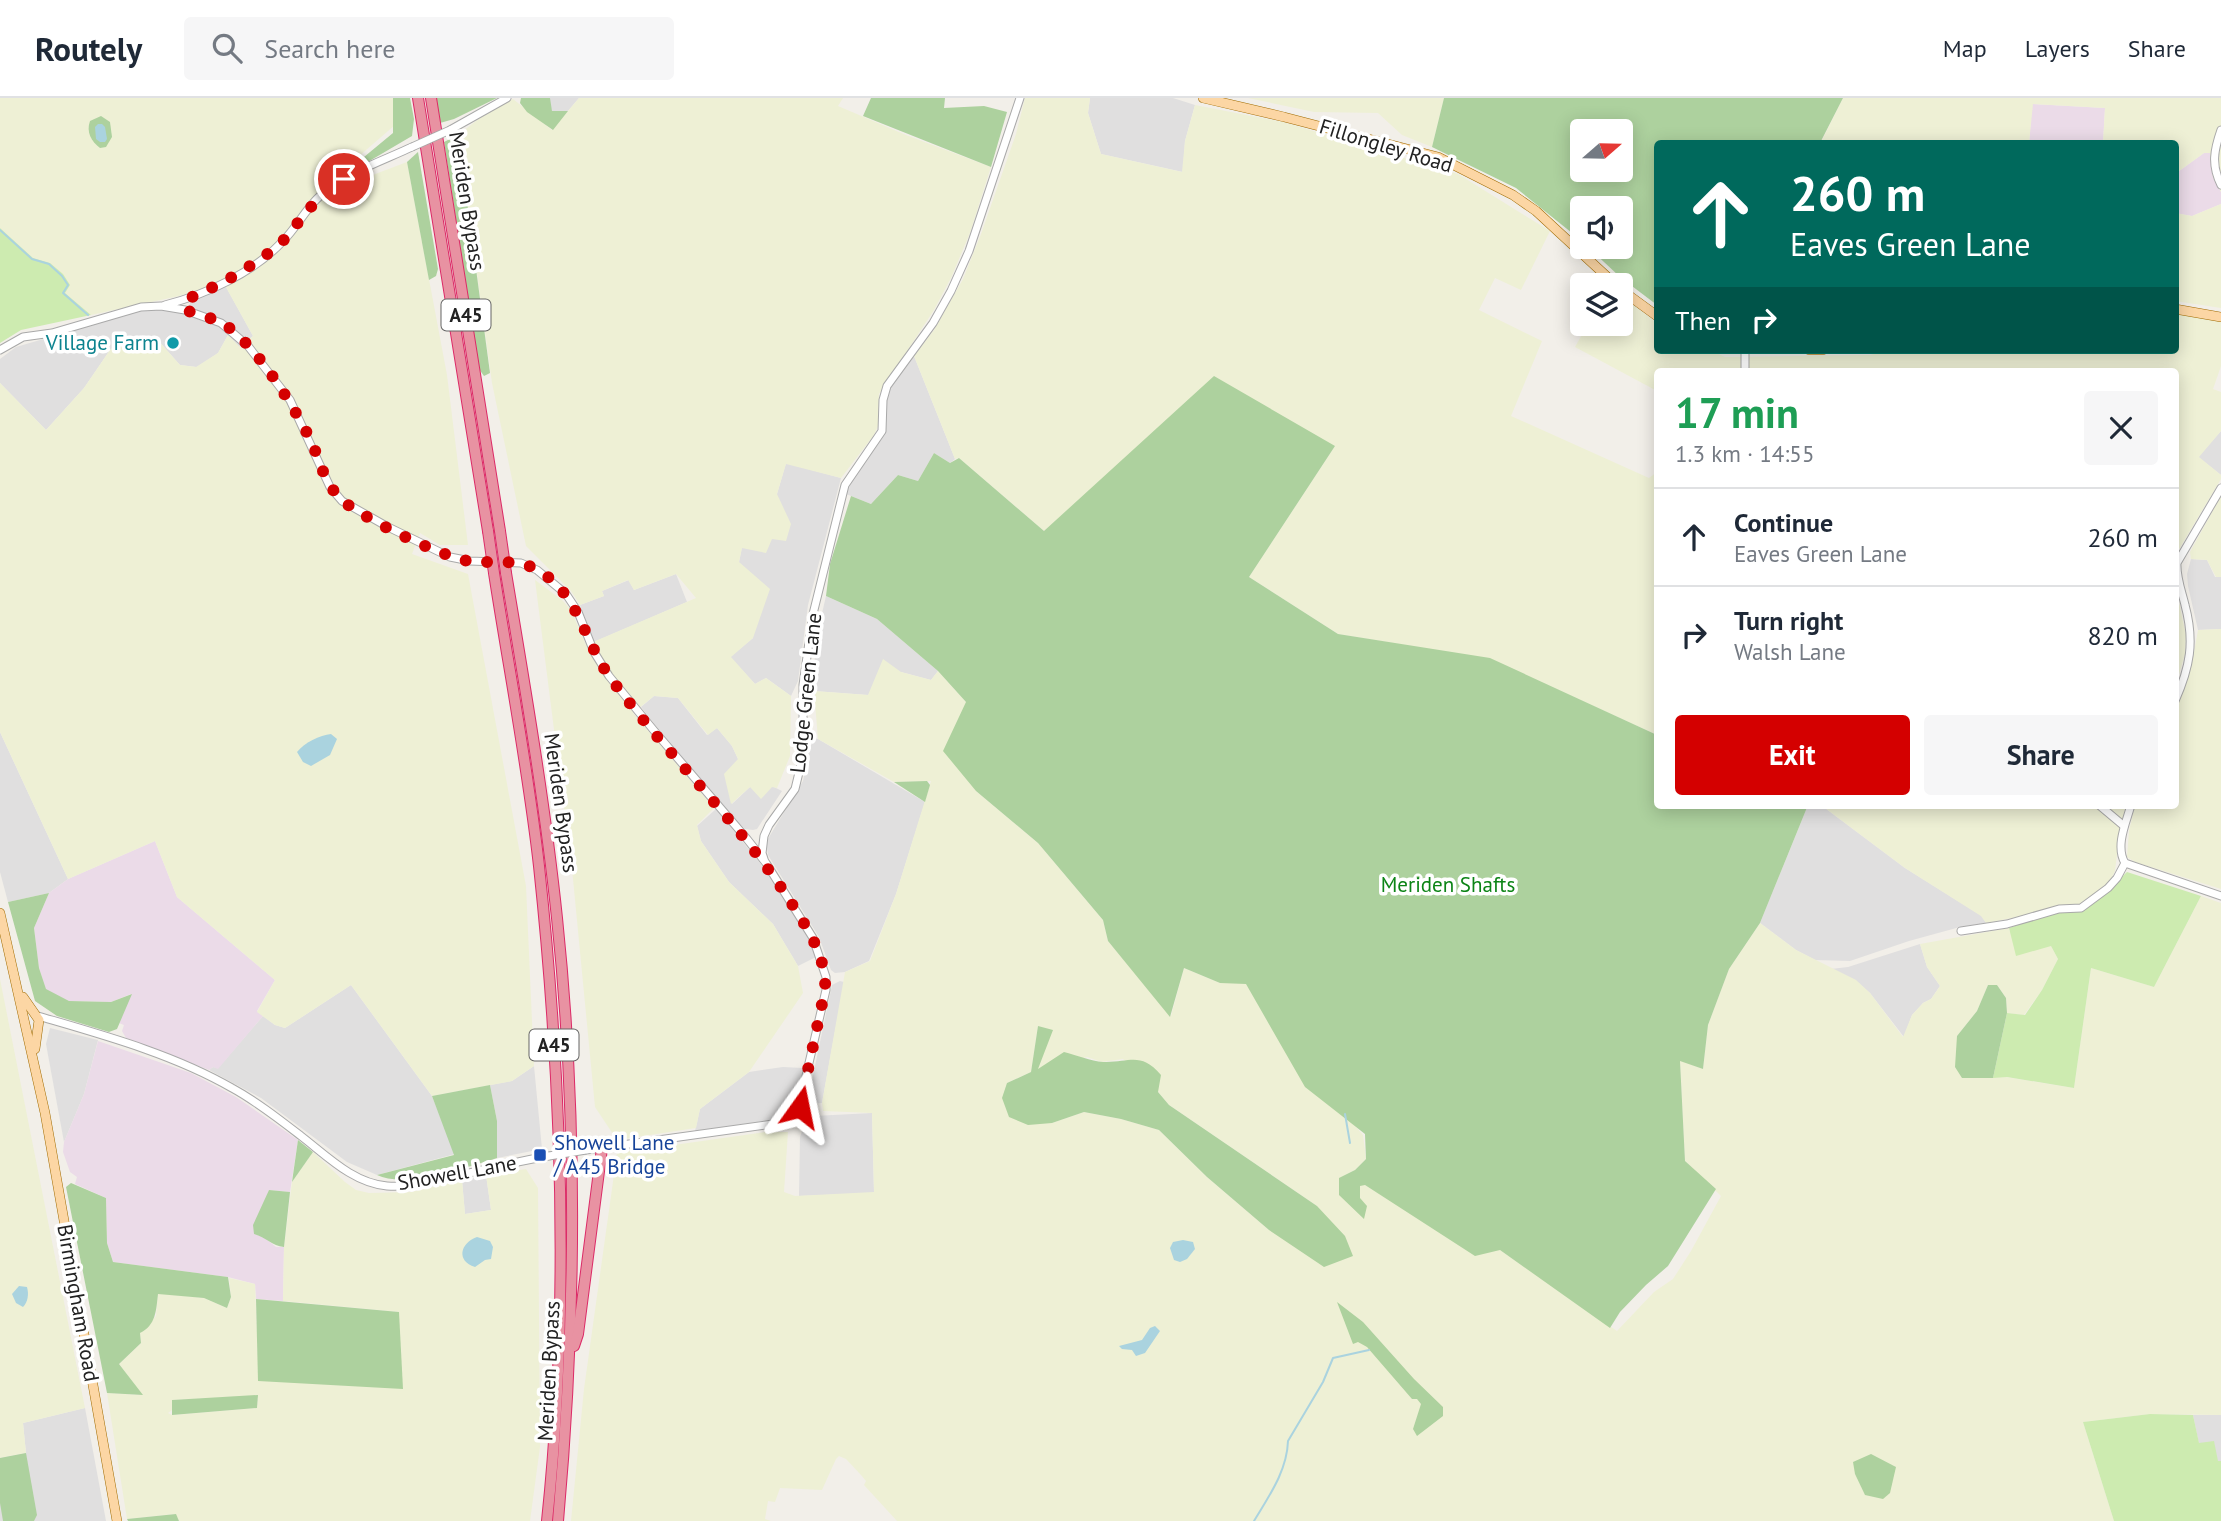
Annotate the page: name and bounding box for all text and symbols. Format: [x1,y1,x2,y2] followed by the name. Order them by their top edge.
[184,17,674,80] search box
[35,27,142,70] text: Routely
[208,29,246,67] icon: search
[264,32,395,65] text: Search here
[1943,33,1987,64] text: Map
[2025,33,2090,64] text: Layers
[2128,33,2186,64] text: Share
[1316,112,1456,179] street label: Fillongley Road
[1570,119,1633,182] north arrow
[1570,119,1633,336] map controls
[443,129,492,272] street label: Meriden Bypass
[314,149,374,209] pin
[325,160,363,198] icon: arrive
[1790,161,1925,225] text: 260 m
[1675,168,1766,259] icon: ahead
[1570,196,1633,259] button: sound
[1790,223,2031,265] text: Eaves Green Lane
[1570,273,1633,336] button: layers
[442,300,490,330] road number: A45
[1745,301,1783,339] icon: right
[1675,304,1731,337] text: Then
[45,329,159,356] place label: Village Farm
[165,335,181,351] marker: Village Farm
[1675,385,1799,440] text: 17 min
[2084,391,2158,465] button: close
[1675,439,1814,468] text: 1.3 km · 14:55
[1734,506,1833,539] text: Continue
[1675,518,1713,556] icon: ahead
[2087,521,2158,554] text: 260 m
[1734,539,1907,568] text: Eaves Green Lane
[1734,604,1843,637] text: Turn right
[784,612,827,774] street label: Lodge Green Lane
[1675,616,1713,654] icon: right
[2087,619,2158,652] text: 820 m
[1734,637,1846,666] text: Walsh Lane
[1675,715,1910,795] button: Exit
[1924,715,2158,795] button: Share
[538,731,585,874] street label: Meriden Bypass
[1381,871,1515,898] park label: Meriden Shafts
[530,1029,578,1060] road number: A45
[763,1070,837,1144] position arrow
[553,1129,674,1180] place label: Showell Lane / A45 Bridge
[532,1147,548,1163] marker: Showell Lane / A45 Bridge
[395,1149,519,1196] street label: Showell Lane
[51,1222,106,1384] street label: Birmingham Road
[531,1300,566,1442] street label: Meriden Bypass

